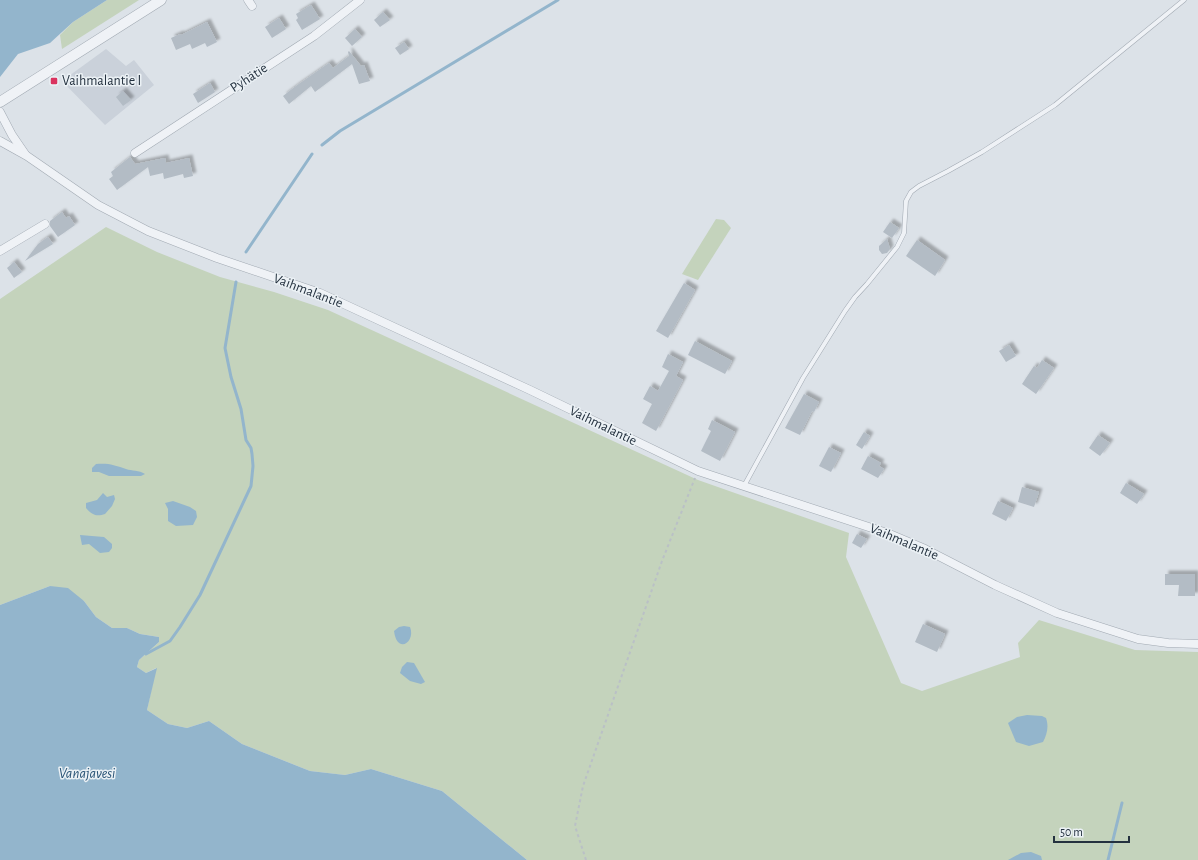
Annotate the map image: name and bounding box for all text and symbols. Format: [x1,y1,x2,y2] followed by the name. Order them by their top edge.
[228,61,270,95] street label: Pyhätie
[62,74,141,88] place label: Vaihmalantie I
[49,76,59,86] marker: Vaihmalantie I
[271,271,345,311] street label: Vaihmalantie
[567,404,639,448] street label: Vaihmalantie
[868,521,940,563] street label: Vaihmalantie
[59,766,115,781] water label: Vanajavesi
[1054,818,1129,844] scale bar
[1060,826,1083,838] text: 50 m

